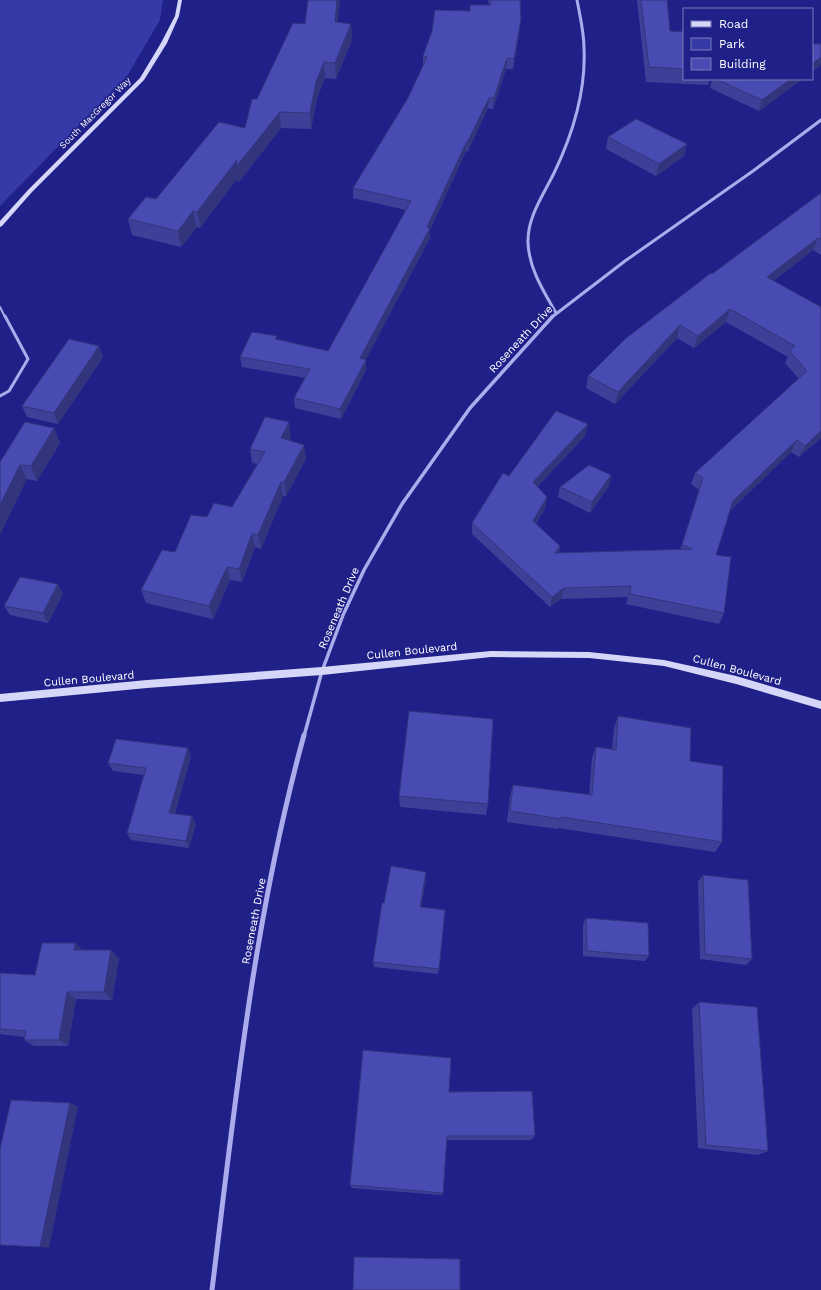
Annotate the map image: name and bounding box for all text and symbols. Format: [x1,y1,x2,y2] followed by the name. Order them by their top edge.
[683,8,813,80] legend
[719,17,748,31] text: Road
[719,37,745,51] text: Park
[719,57,766,71] text: Building
[57,75,133,151] street label: South MacGregor Way
[486,303,556,375] street label: Roseneath Drive
[316,565,362,651] street label: Roseneath Drive
[366,640,458,662] street label: Cullen Boulevard
[691,652,783,688] street label: Cullen Boulevard
[43,669,135,689] street label: Cullen Boulevard
[239,877,269,965] street label: Roseneath Drive

